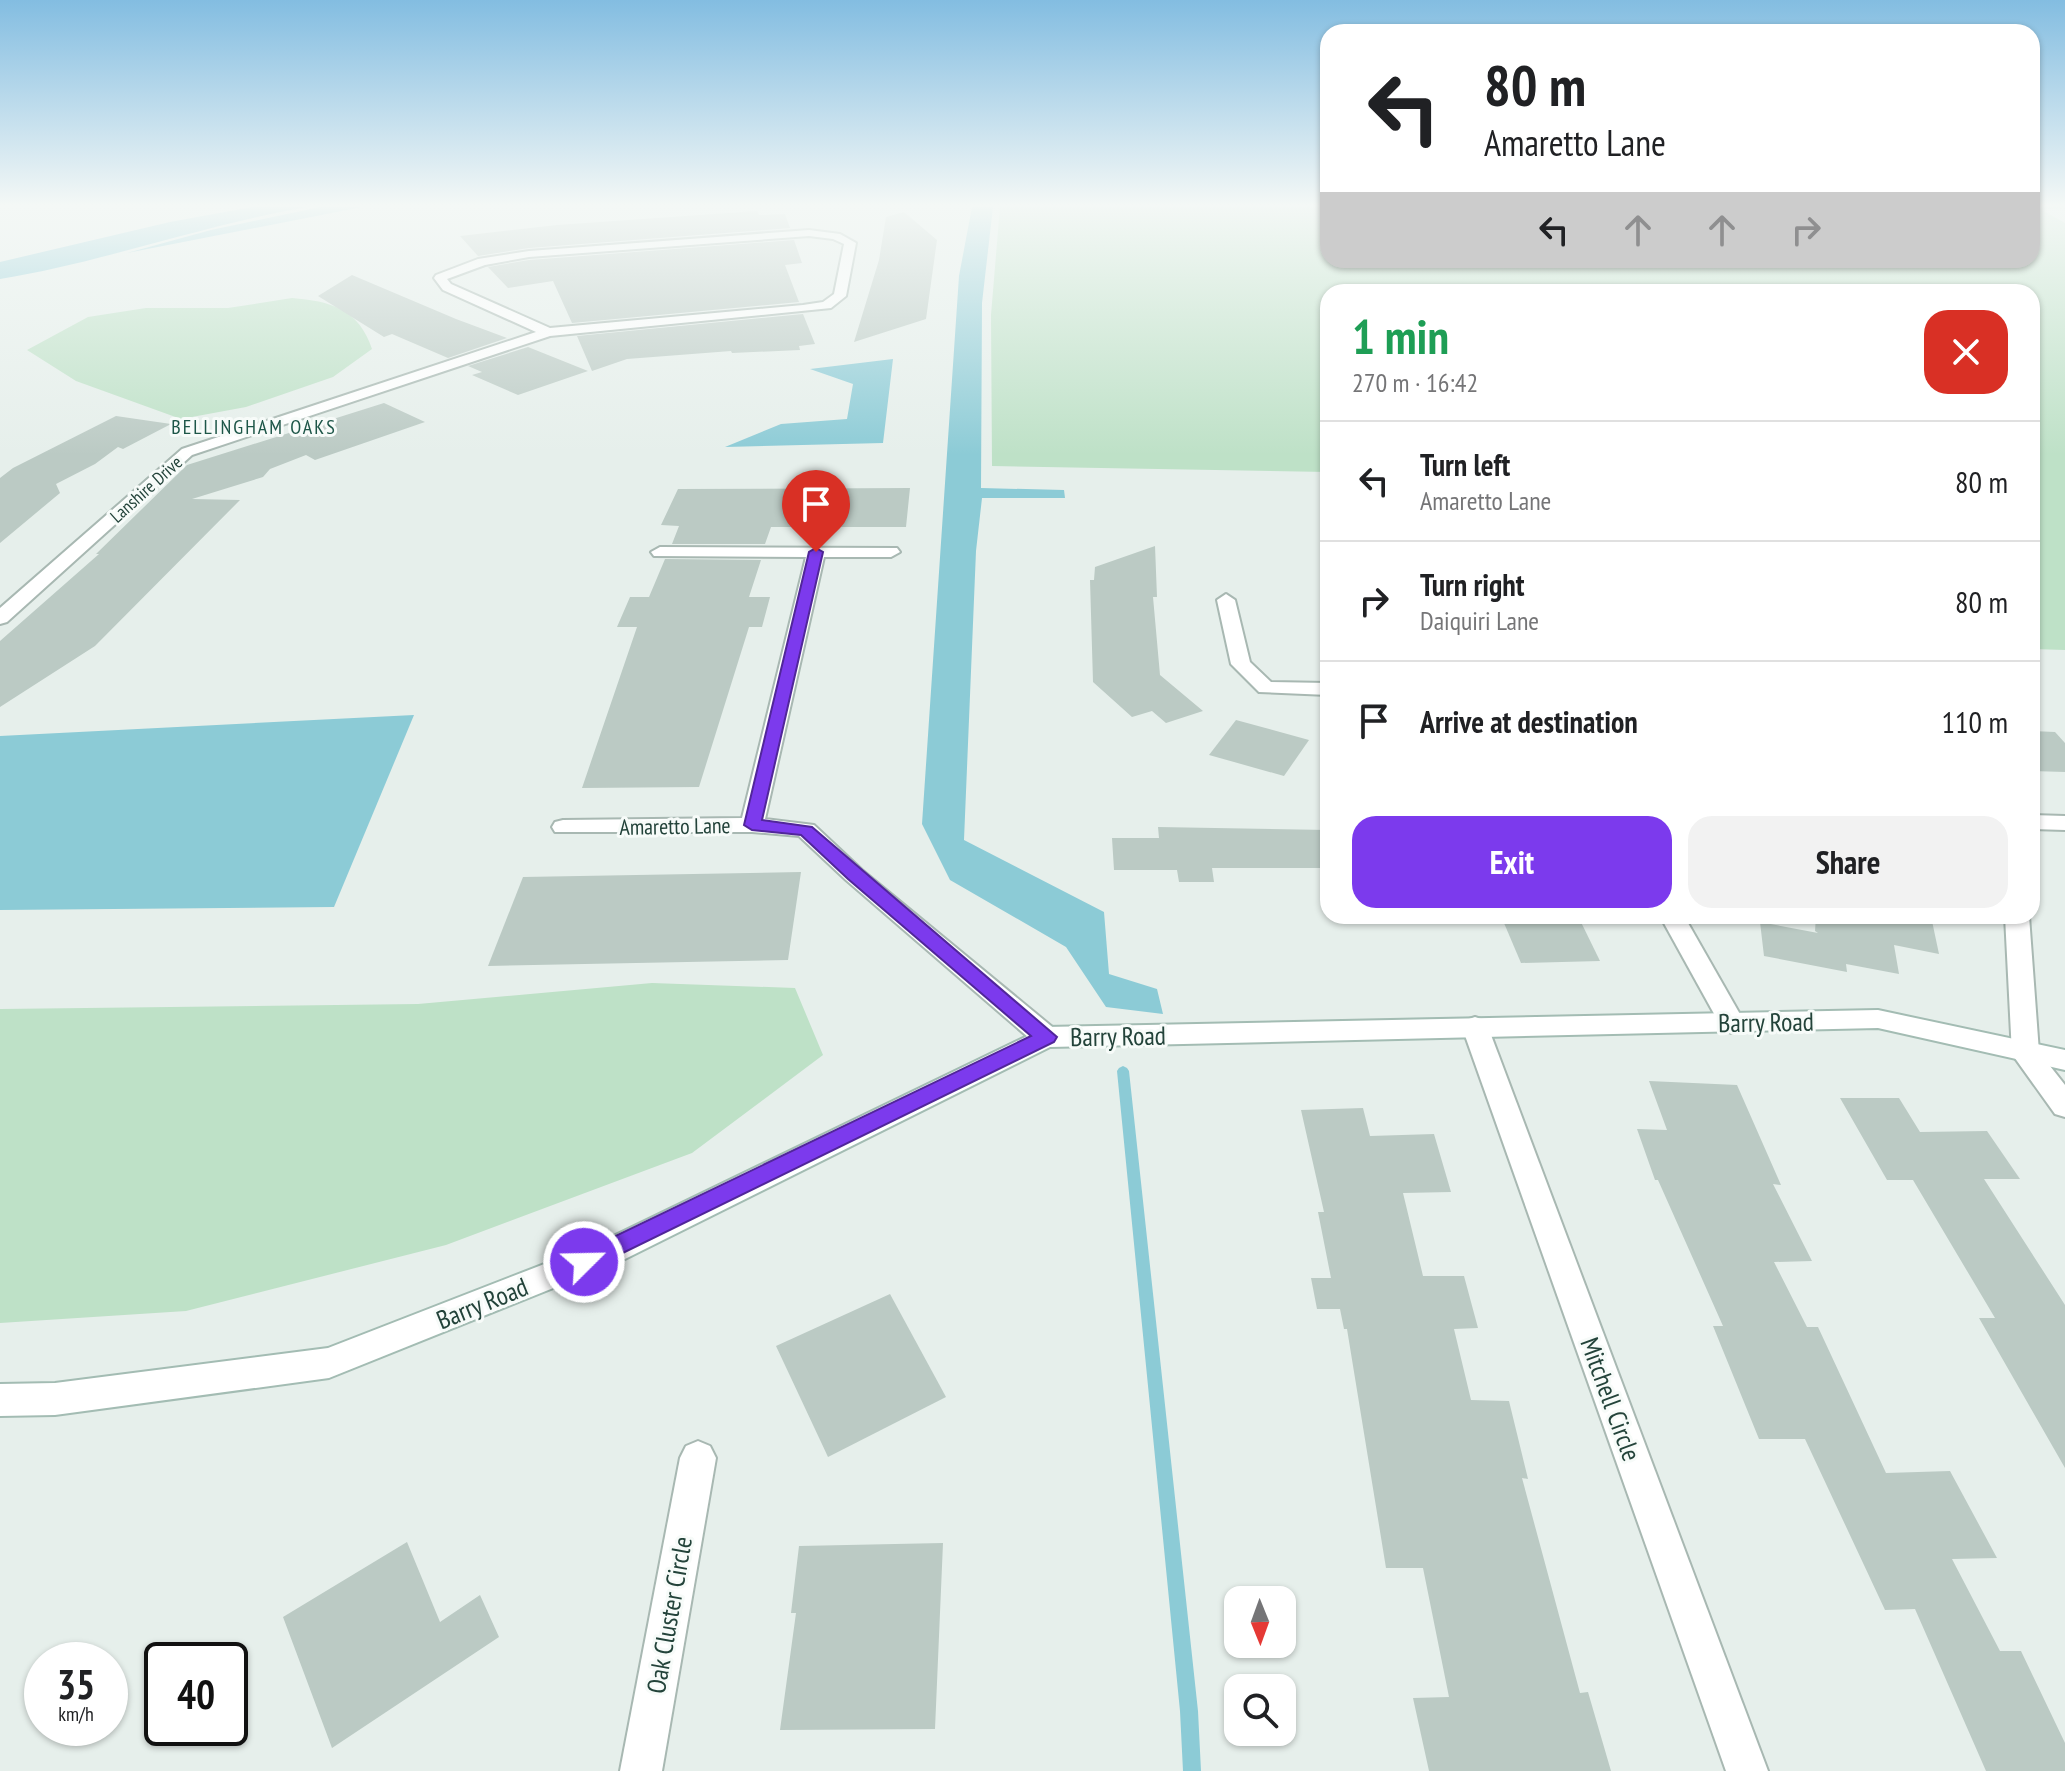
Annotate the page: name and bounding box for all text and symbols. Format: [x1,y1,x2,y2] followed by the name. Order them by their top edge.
[1484,49,1586,121] text: 80 m
[1352,56,1456,160] icon: left
[1484,119,1666,166] text: Amaretto Lane
[1532,208,1576,252] icon: left
[1616,208,1660,252] icon: ahead
[1700,208,1744,252] icon: ahead
[1784,208,1828,252] icon: right
[1352,305,1449,367] text: 1 min
[1924,310,2008,394] button: close
[1352,366,1478,399] text: 270 m · 16:42
[171,414,337,440] district label: BELLINGHAM OAKS
[1420,445,1510,484] text: Turn left
[105,451,187,527] street label: Lanshire Drive
[1352,459,1396,503] icon: left
[1955,462,2008,501] text: 80 m
[782,470,850,552] pin
[794,482,838,526] icon: arrive
[1420,484,1551,517] text: Amaretto Lane
[1420,565,1524,604] text: Turn right
[1352,579,1396,623] icon: right
[1955,582,2008,621] text: 80 m
[1420,604,1539,637] text: Daiquiri Lane
[1352,699,1396,743] icon: arrive
[1420,702,1638,741] text: Arrive at destination
[1942,702,2008,741] text: 110 m
[619,811,731,841] street label: Amaretto Lane
[1352,816,1672,908] button: Exit
[1688,816,2008,908] button: Share
[1718,1005,1814,1039] street label: Barry Road
[1070,1019,1166,1053] street label: Barry Road
[542,1220,626,1304] position arrow
[431,1270,533,1336] street label: Barry Road
[1573,1333,1649,1465] street label: Mitchell Circle
[639,1534,699,1696] street label: Oak Cluster Circle
[1224,1586,1296,1658] north arrow
[1224,1586,1296,1746] map controls
[144,1642,248,1746] speed limit sign: 40
[57,1658,95,1710] text: 35
[1224,1674,1296,1746] button: search
[58,1701,94,1727] text: km/h

